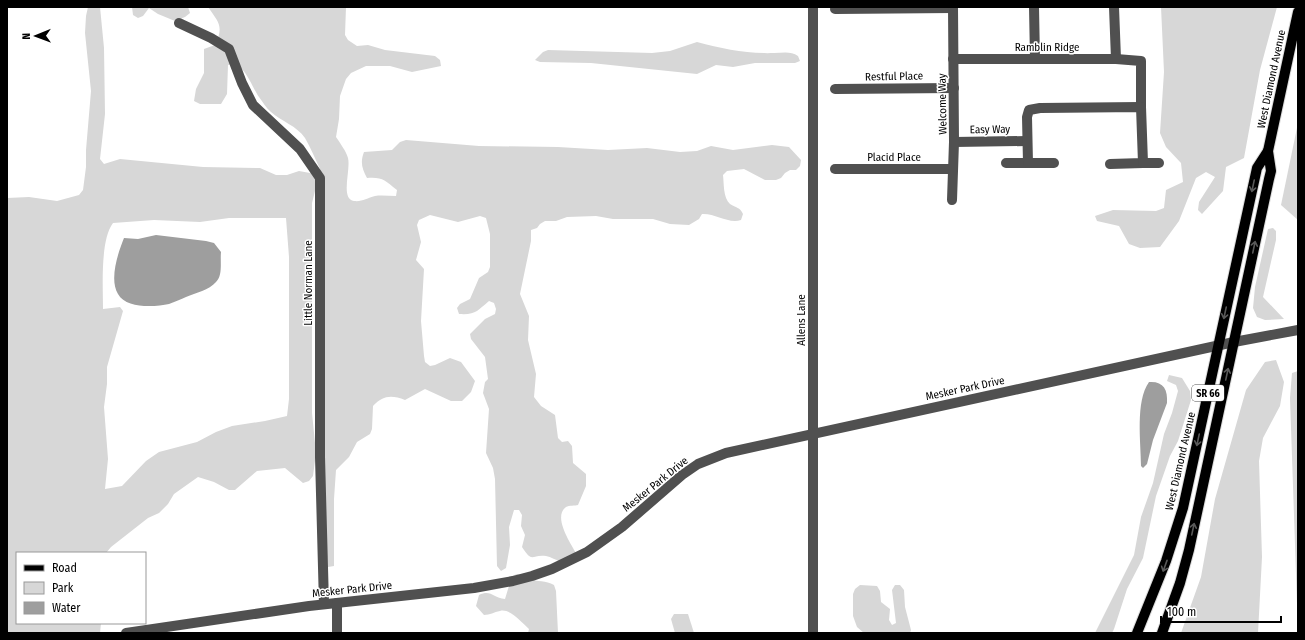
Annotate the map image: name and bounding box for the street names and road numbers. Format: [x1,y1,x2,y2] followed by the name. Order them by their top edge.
[1255,29,1288,130] street label: West Diamond Avenue
[1015,41,1079,54] street label: Ramblin Ridge
[865,69,923,84] street label: Restful Place
[935,73,950,135] street label: Welcome Way
[970,123,1010,136] street label: Easy Way
[867,151,921,164] street label: Placid Place
[302,240,315,326] street label: Little Norman Lane
[795,294,808,346] street label: Allens Lane
[925,374,1006,403] street label: Mesker Park Drive
[1192,385,1224,401] road number: SR 66
[1163,411,1198,512] street label: West Diamond Avenue
[620,454,691,515] street label: Mesker Park Drive
[311,579,393,600] street label: Mesker Park Drive

